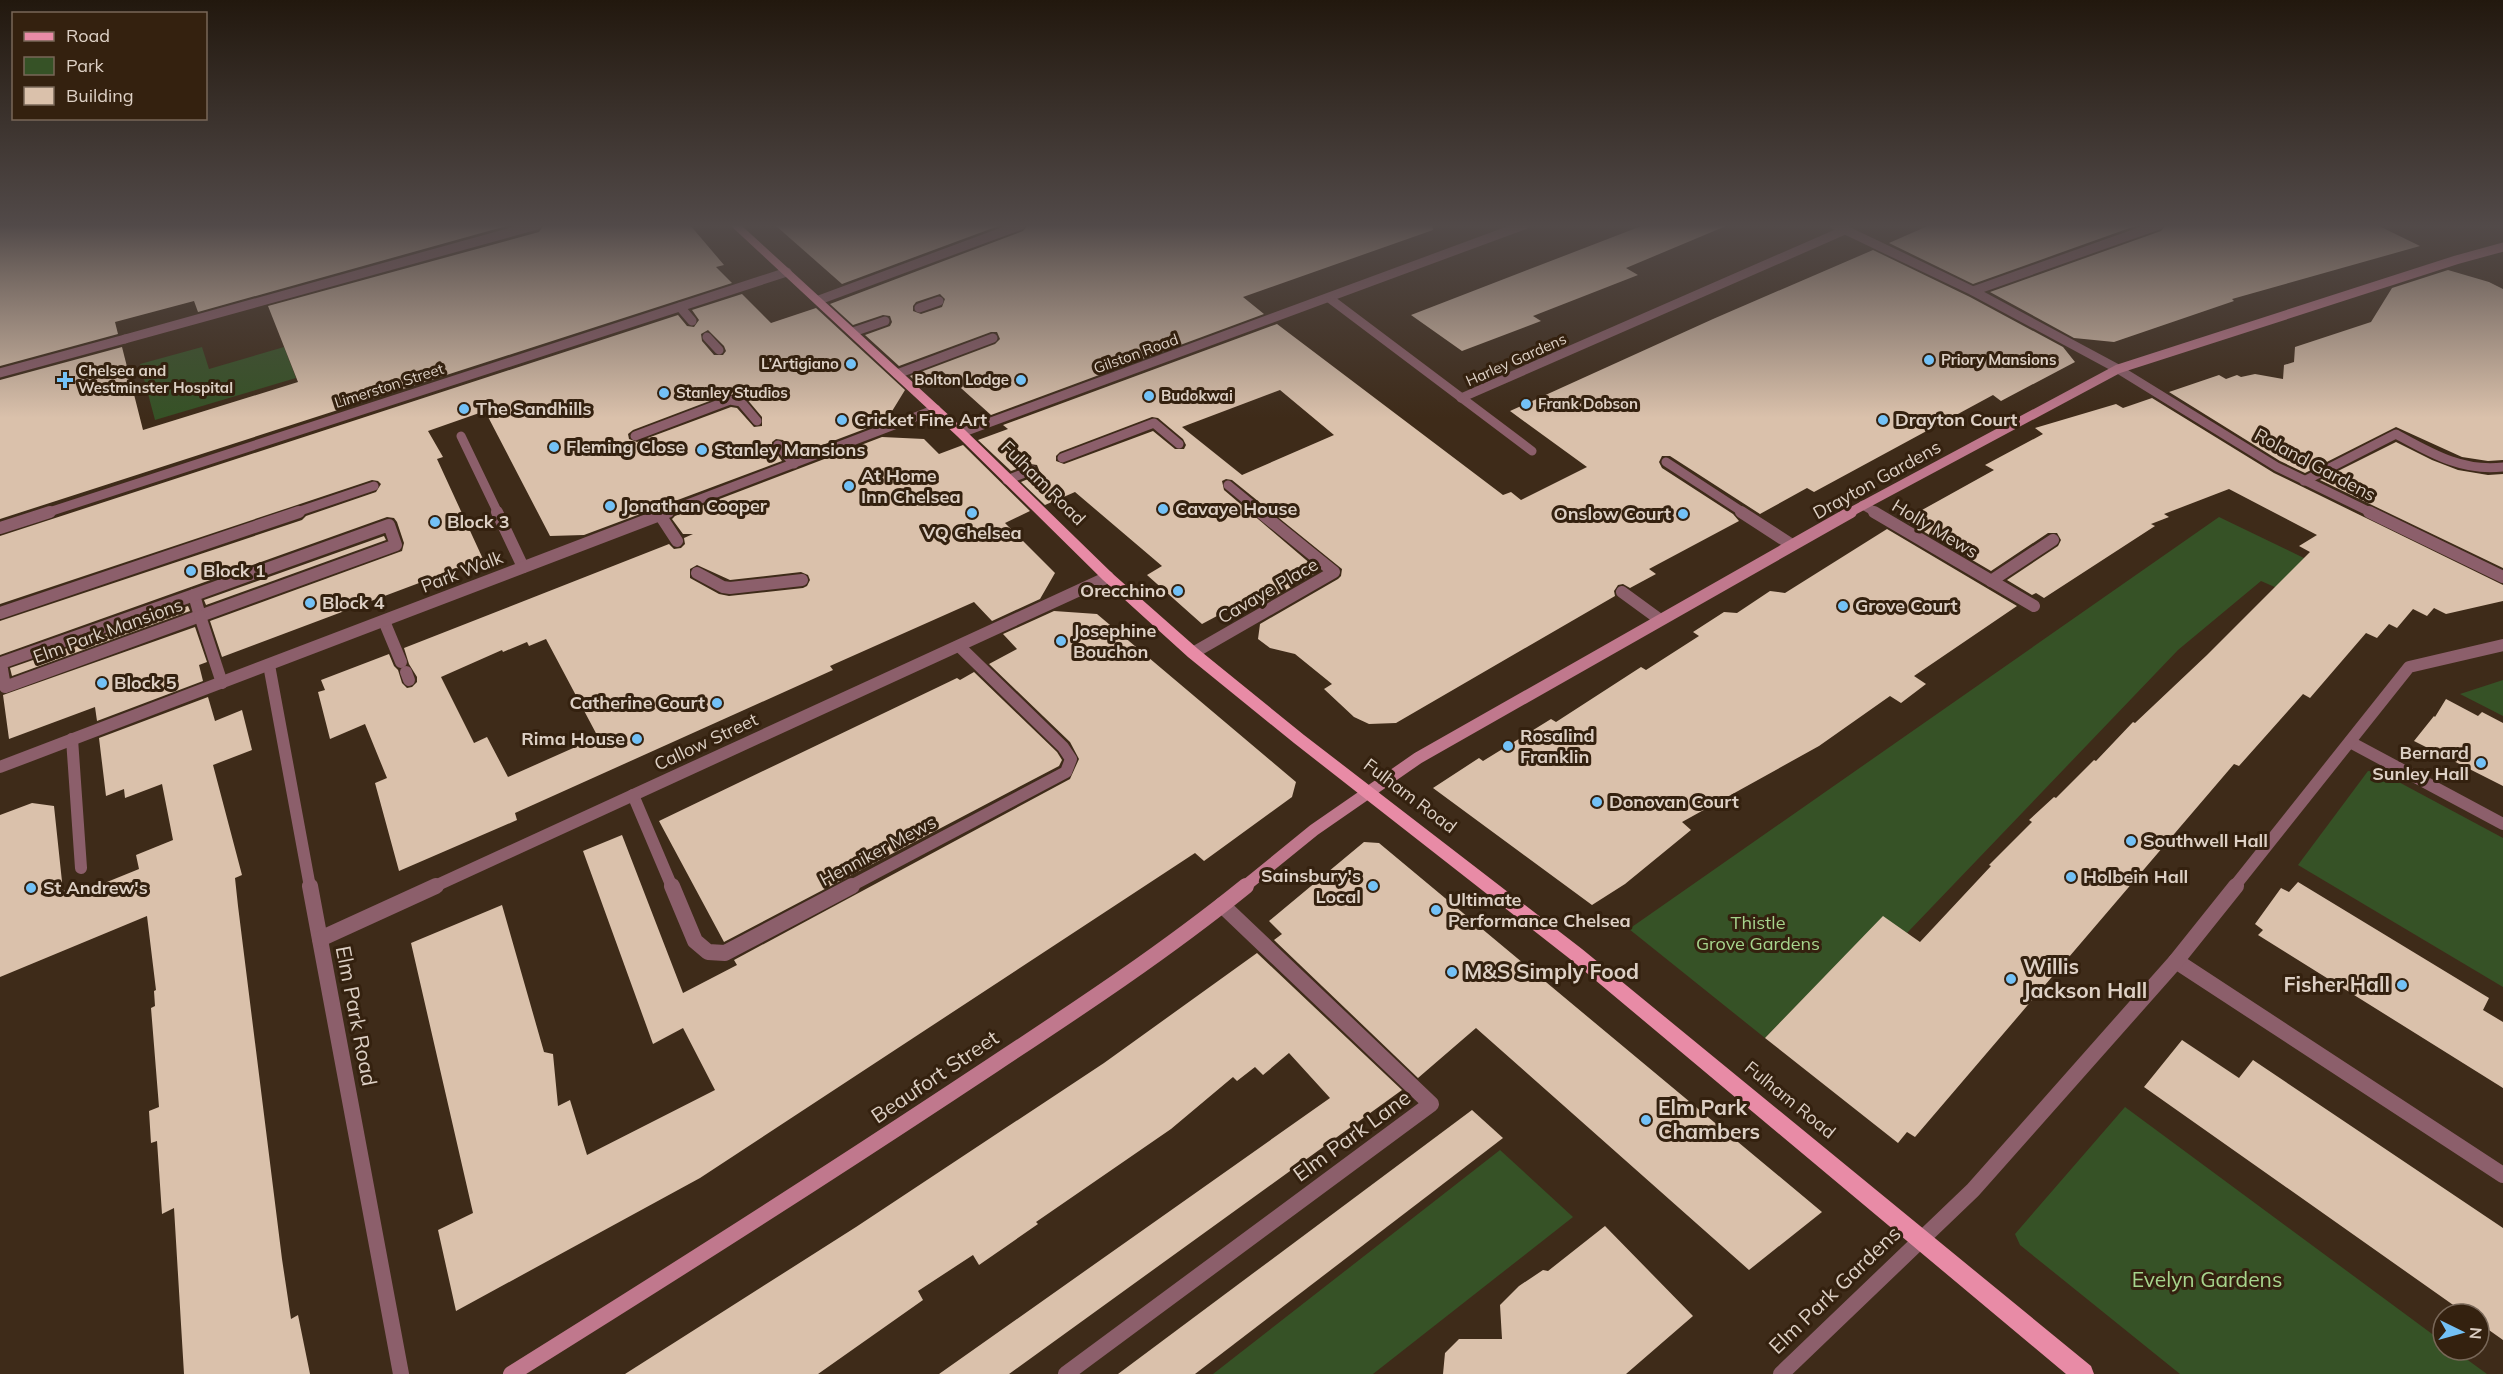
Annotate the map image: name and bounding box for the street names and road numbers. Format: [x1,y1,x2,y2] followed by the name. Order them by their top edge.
[1091,329,1181,378] street label: Gilston Road
[1463,329,1569,390] street label: Harley Gardens
[332,359,446,412] street label: Limerston Street
[2251,423,2380,506] street label: Roland Gardens
[996,435,1091,530] street label: Fulham Road
[1809,435,1945,524] street label: Drayton Gardens
[1888,494,1983,563] street label: Holly Mews
[418,545,507,598] street label: Park Walk
[1213,553,1322,629] street label: Cavaye Place
[30,593,186,668] street label: Elm Park Mansions
[650,708,761,776] street label: Callow Street
[1359,753,1461,838] street label: Fulham Road
[816,810,940,891] street label: Henniker Mews
[331,943,383,1088] street label: Elm Park Road
[866,1024,1003,1128] street label: Beaufort Street
[1740,1056,1841,1143] street label: Fulham Road
[1288,1084,1415,1186] street label: Elm Park Lane
[1763,1220,1906,1359] street label: Elm Park Gardens

